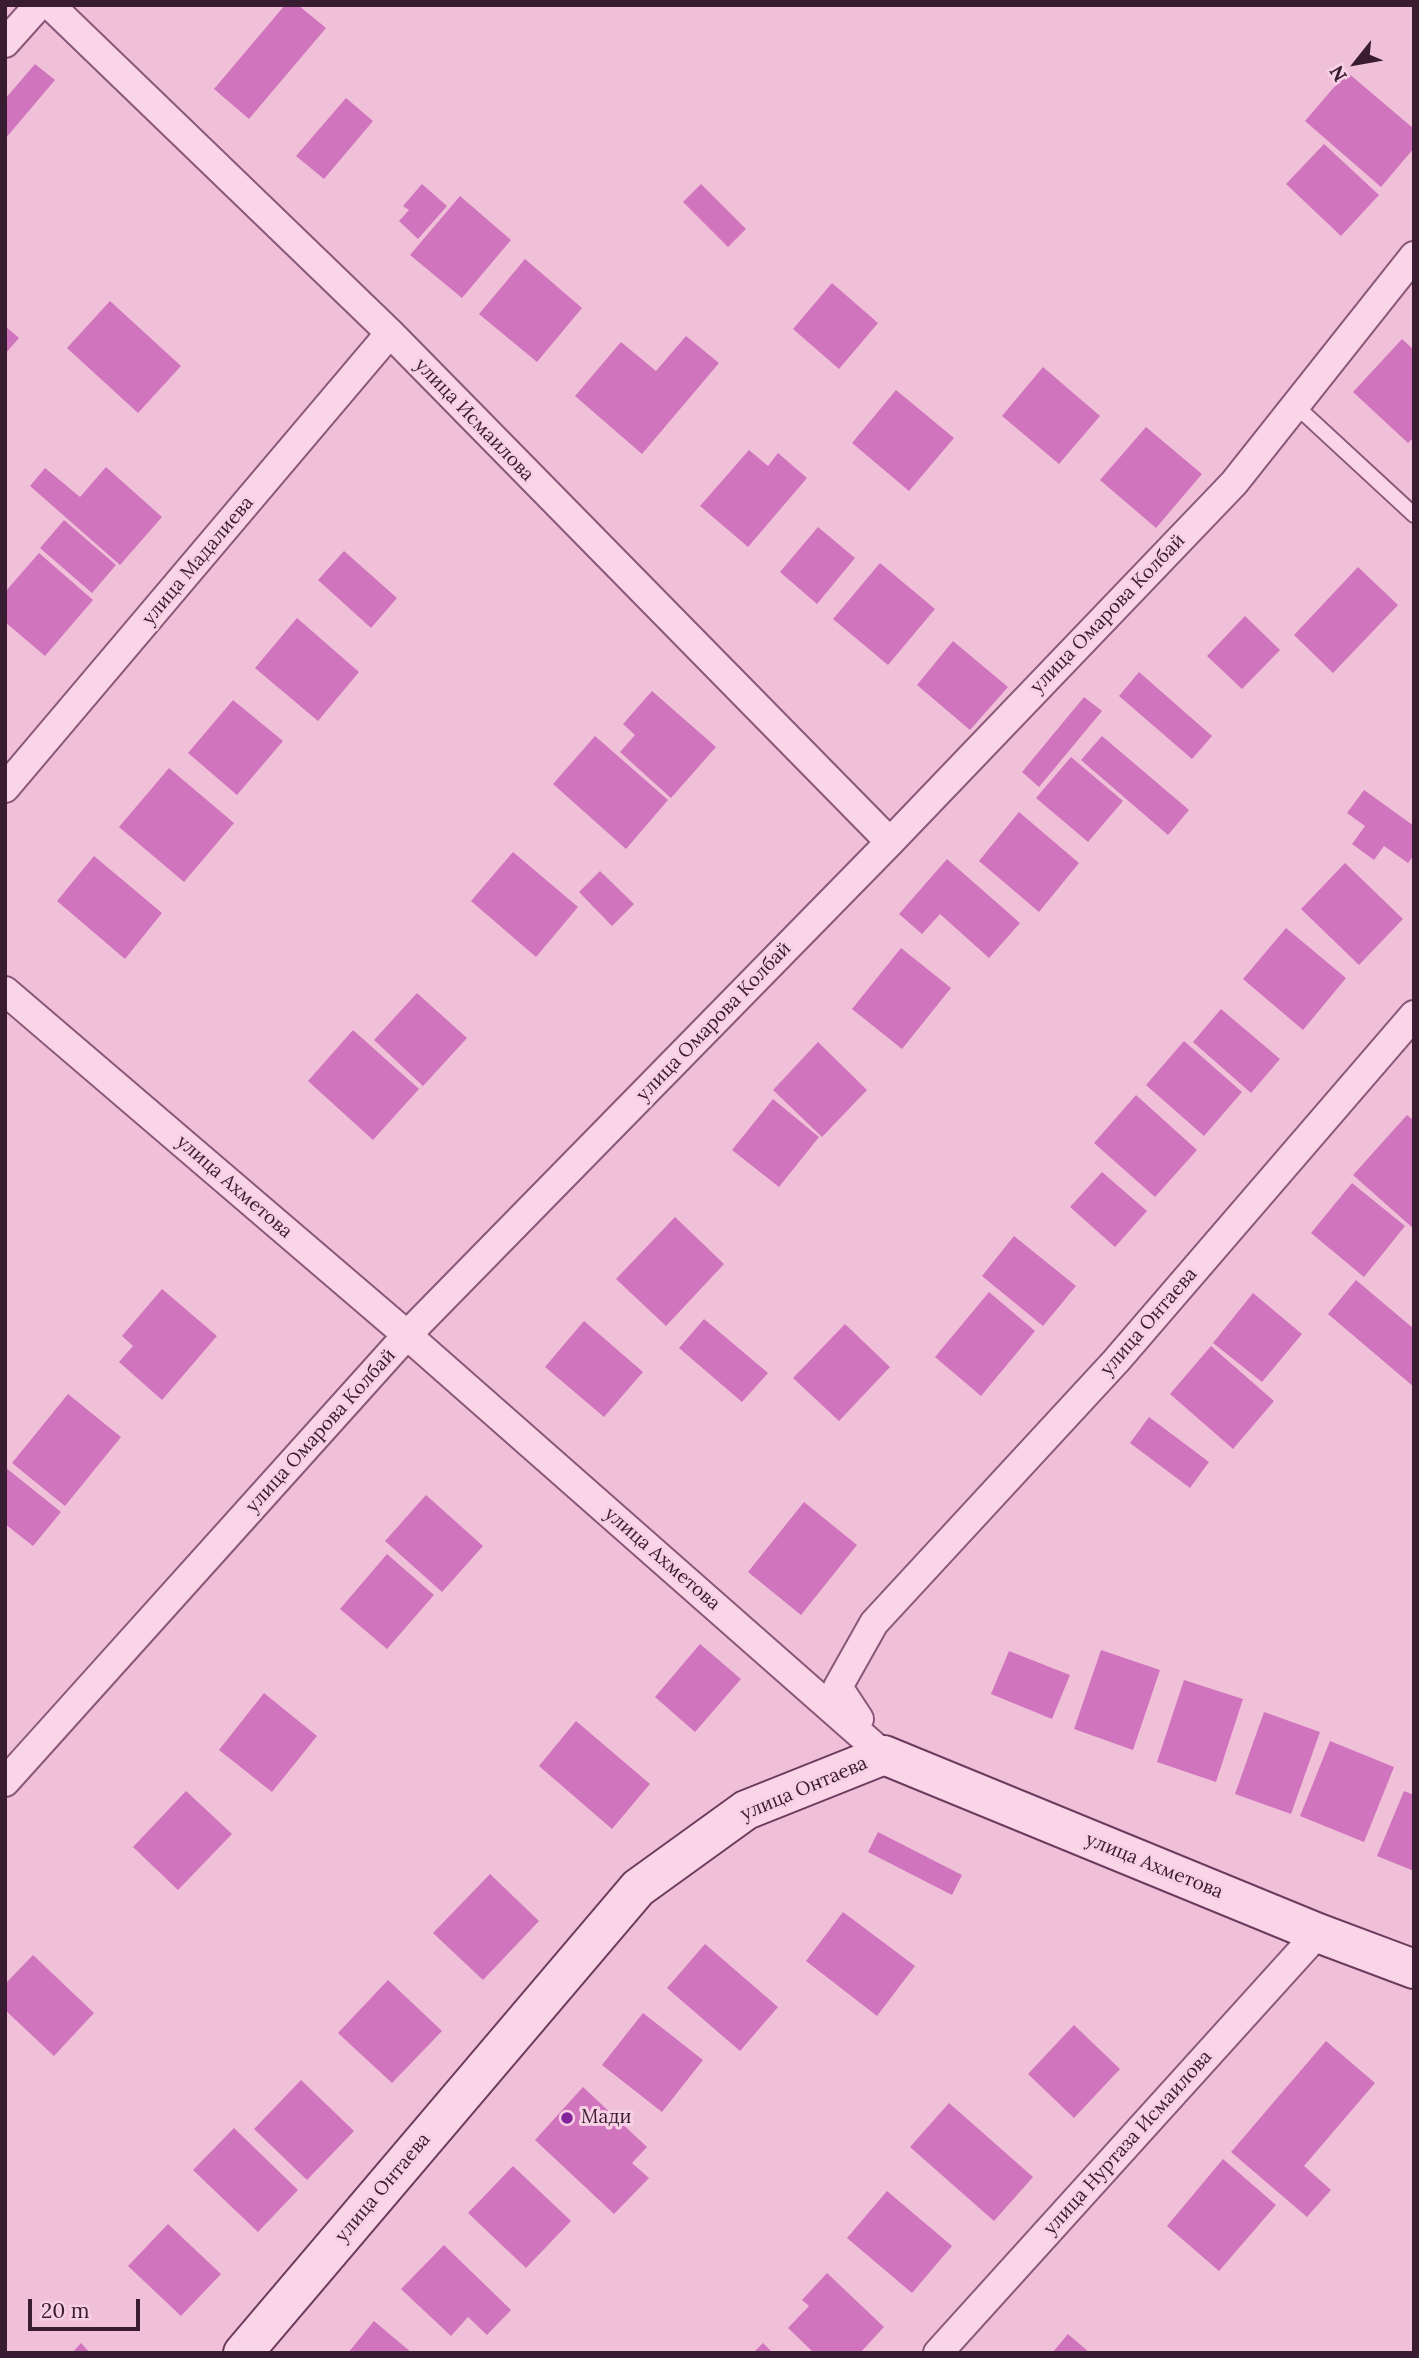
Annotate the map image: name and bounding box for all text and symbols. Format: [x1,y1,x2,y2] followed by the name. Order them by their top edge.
[1321,28,1391,98] north arrow
[1324,61,1352,86] text: N
[409,354,539,486] street label: улица Исмаилова
[137,492,259,630] street label: улица Мадалиева
[1026,530,1190,698] street label: улица Омарова Колбай
[632,938,796,1106] street label: улица Омарова Колбай
[171,1130,297,1244] street label: улица Ахметова
[1096,1263,1202,1381] street label: улица Онтаева
[241,1344,401,1518] street label: улица Омарова Колбай
[599,1502,725,1616] street label: улица Ахметова
[737,1752,871,1826] street label: улица Онтаева
[1082,1828,1226,1904] street label: улица Ахметова
[1039,2046,1217,2240] street label: улица Нуртаза Исмаилова
[581,2107,631,2129] place label: Мади
[559,2110,575,2126] marker: Мади
[331,2129,435,2247] street label: улица Онтаева
[32,2284,144,2328] scale bar
[41,2297,90,2324] text: 20 m

